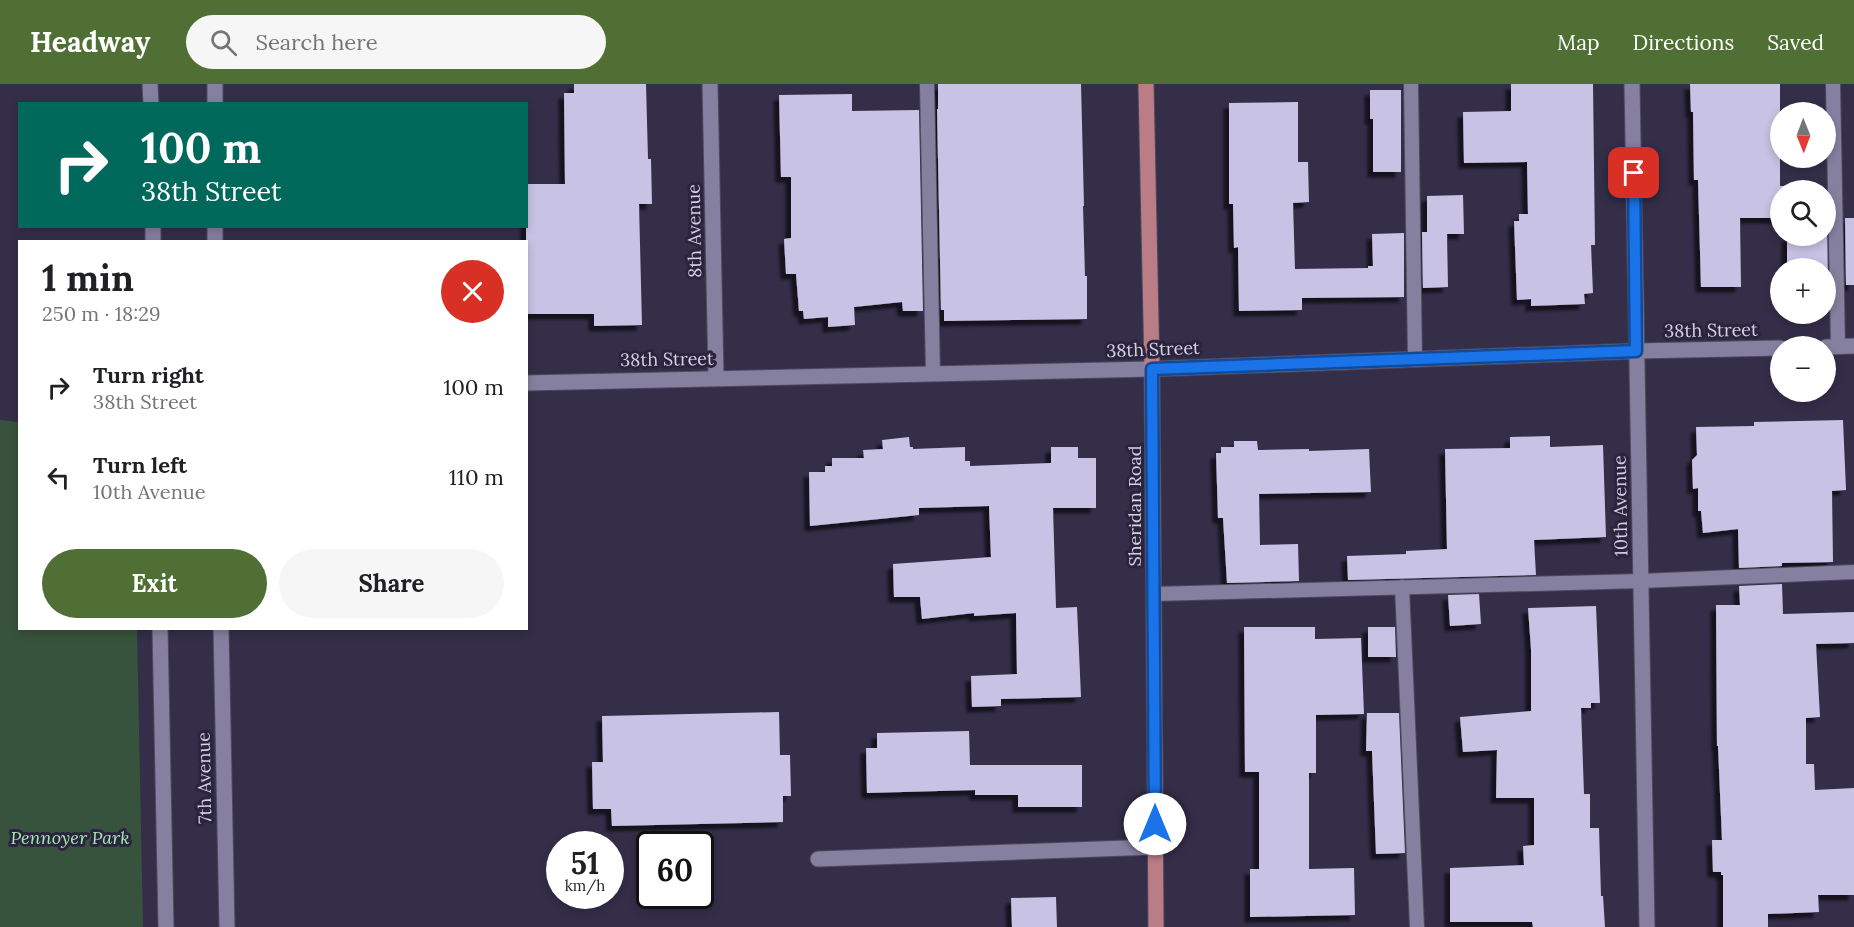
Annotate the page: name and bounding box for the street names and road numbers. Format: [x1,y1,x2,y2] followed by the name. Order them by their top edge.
[682,184,706,278] street label: 8th Avenue
[1664,318,1758,342] street label: 38th Street
[1106,336,1200,362] street label: 38th Street
[620,347,714,371] street label: 38th Street
[1123,445,1146,567] street label: Sheridan Road
[1608,455,1632,557] street label: 10th Avenue
[192,732,216,824] street label: 7th Avenue

